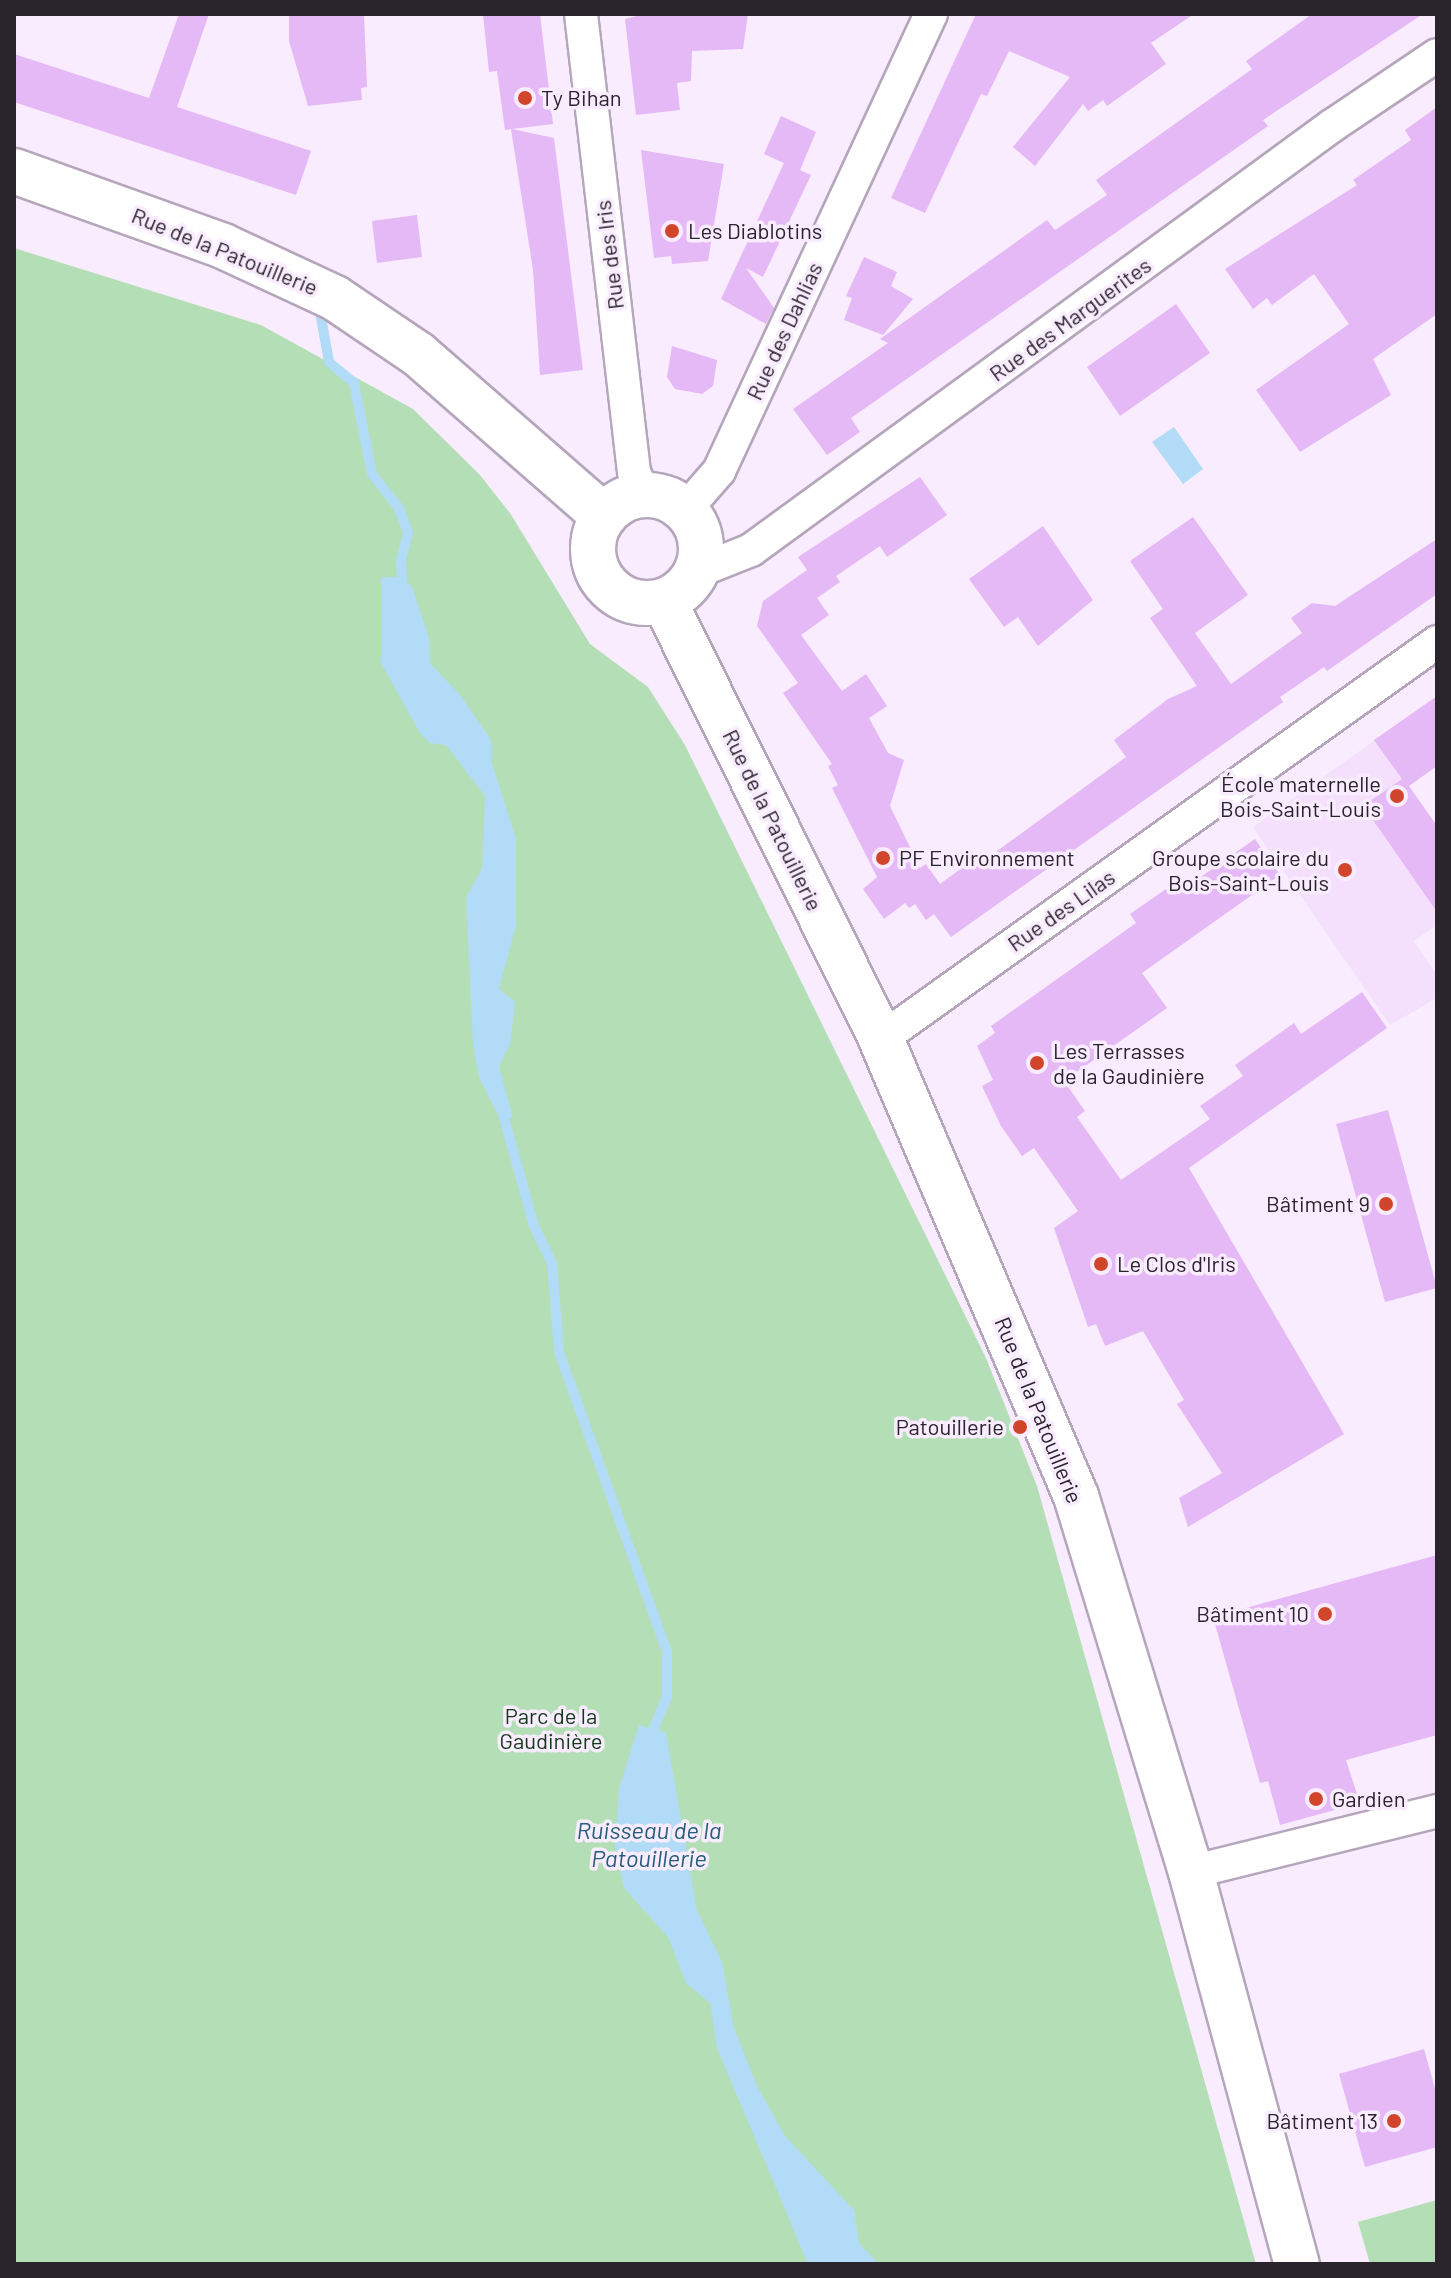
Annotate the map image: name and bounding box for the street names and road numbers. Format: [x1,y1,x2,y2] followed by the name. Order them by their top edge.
[589,199,629,311] street label: Rue des Iris
[128,202,322,300] street label: Rue de la Patouillerie
[984,252,1156,386] street label: Rue des Marguerites
[741,258,827,404] street label: Rue des Dahlias
[718,725,828,915] street label: Rue de la Patouillerie
[1002,863,1120,957] street label: Rue des Lilas
[990,1313,1088,1507] street label: Rue de la Patouillerie

